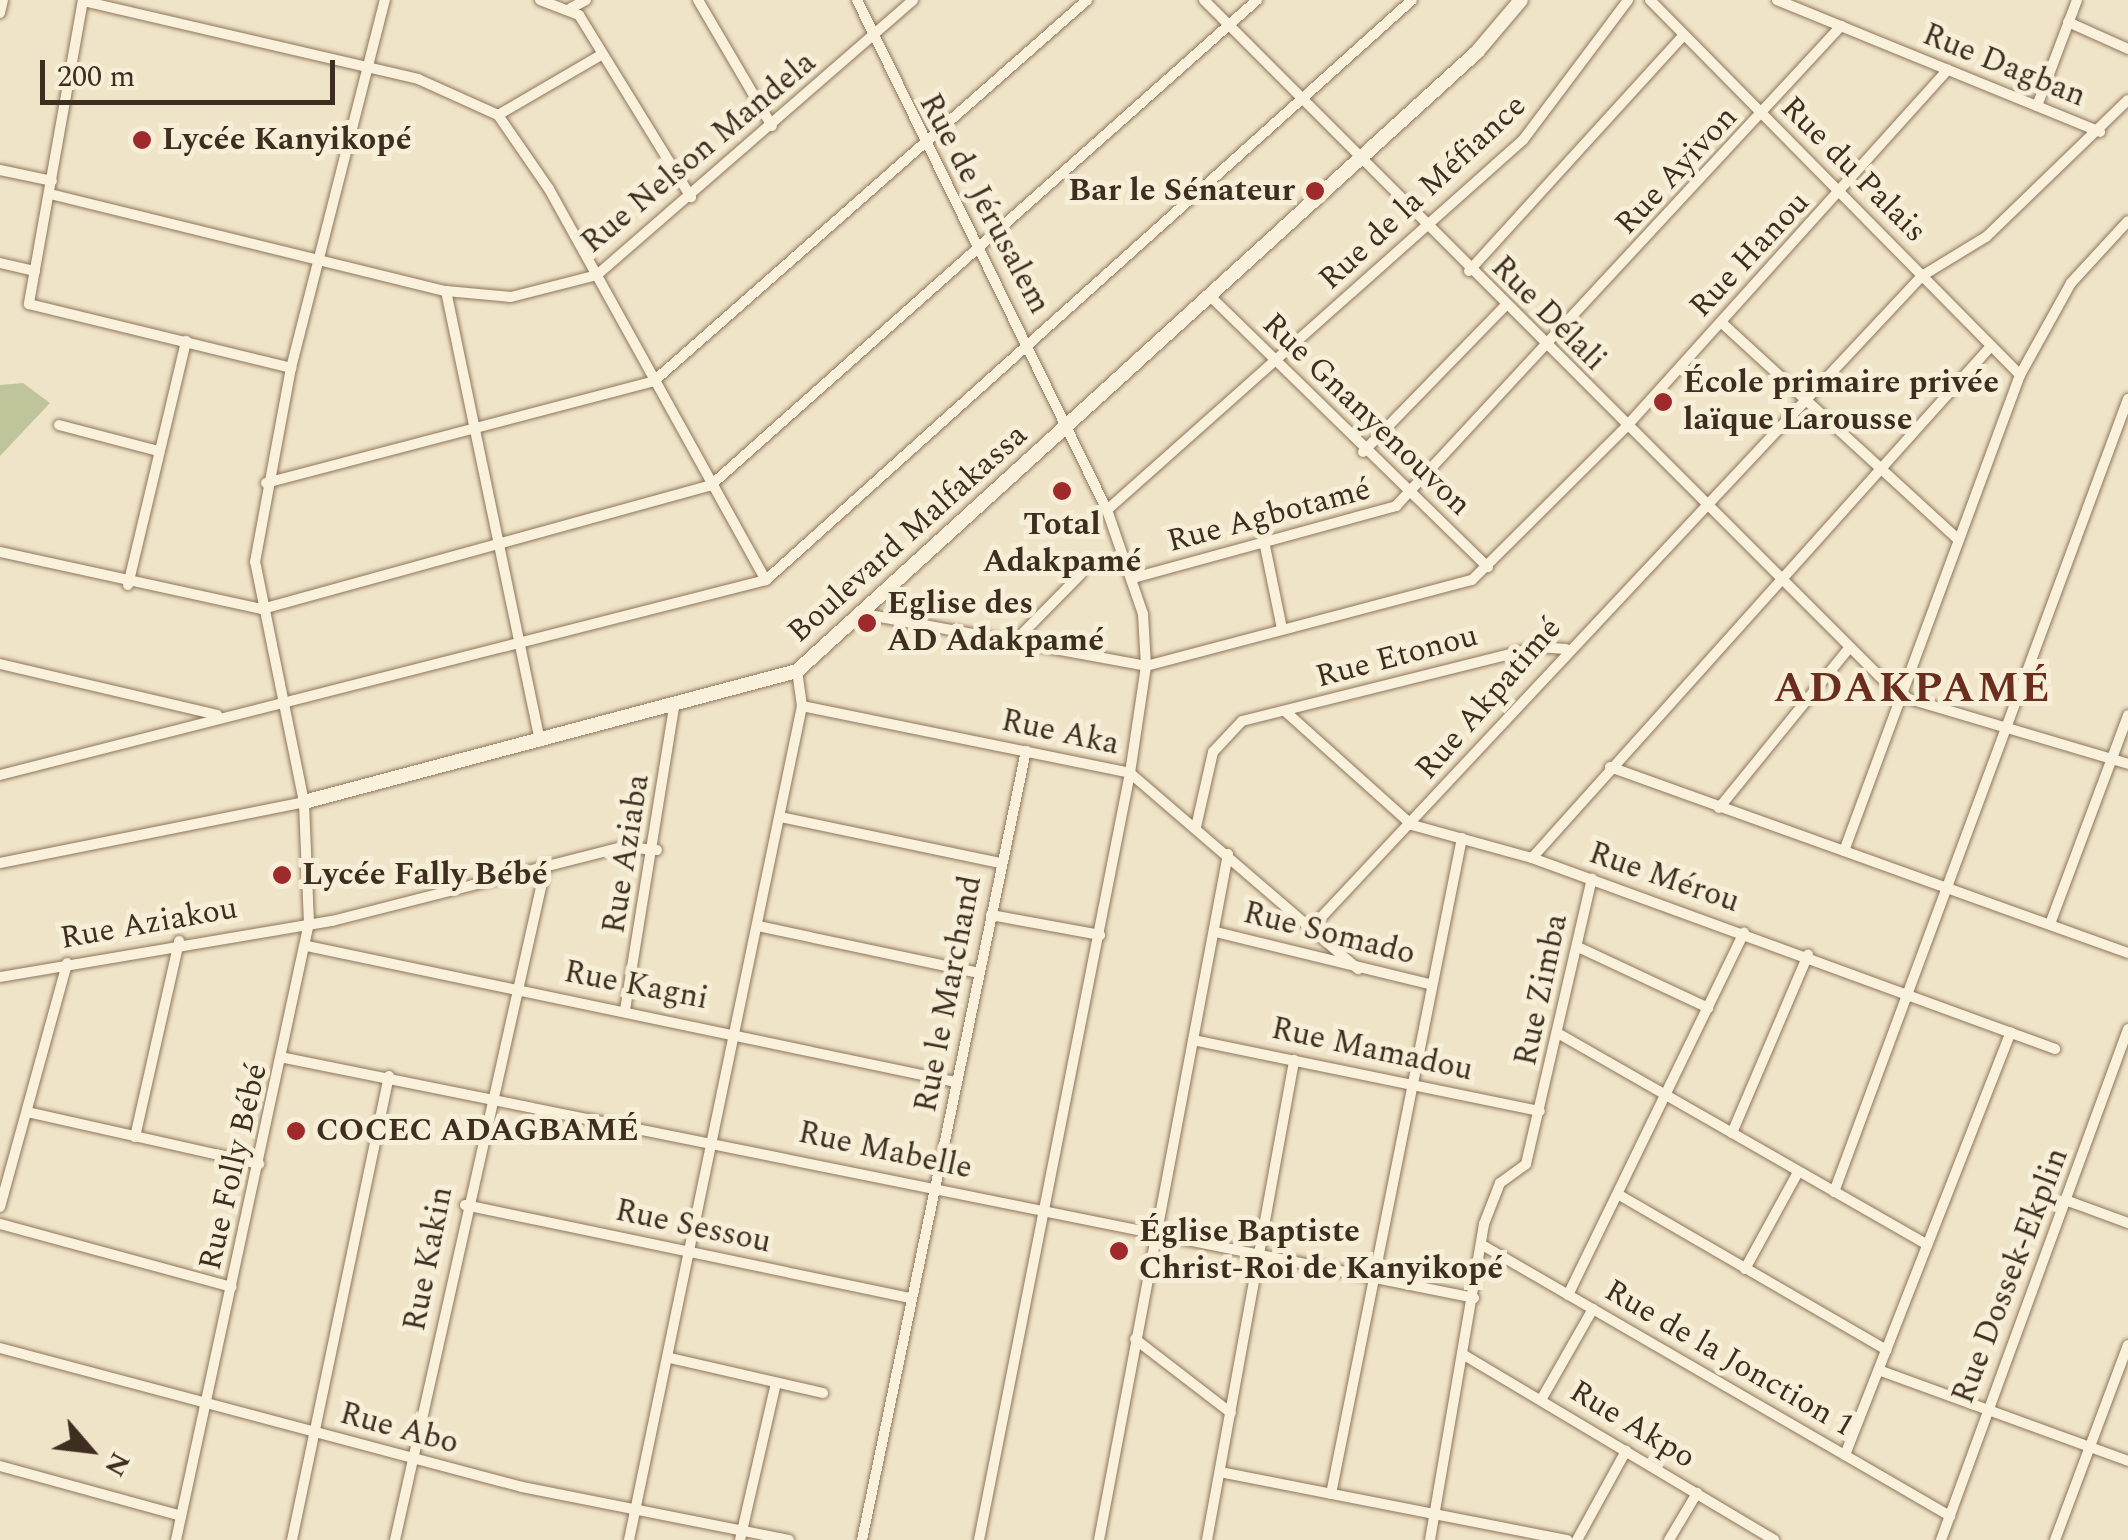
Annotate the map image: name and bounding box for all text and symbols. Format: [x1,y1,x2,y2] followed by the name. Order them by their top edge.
[1917,16,2091,116] street label: Rue Dagban
[45,40,340,102] scale bar
[574,44,824,262] street label: Rue Nelson Mandela
[57,54,135,100] text: 200 m
[910,87,1058,321] street label: Rue de Jérusalem
[1311,87,1535,299] street label: Rue de la Méfiance
[1772,89,1934,251] street label: Rue du Palais
[1608,99,1746,243] street label: Rue Ayivon
[162,121,412,159] place label: Lycée Kanyikopé
[131,129,153,151] marker: Lycée Kanyikopé
[1068,172,1295,210] place label: Bar le Sénateur
[1304,180,1326,202] marker: Bar le Sénateur
[1682,184,1818,326] street label: Rue Hanou
[1482,248,1614,380] street label: Rue Délali
[1254,305,1478,525] street label: Rue Gnanyenouvon
[1683,365,1999,440] place label: École primaire privée laïque Larousse
[1652,391,1674,413] marker: École primaire privée laïque Larousse
[780,416,1036,652] street label: Boulevard Malfakassa
[1163,470,1375,562] street label: Rue Agbotamé
[1051,480,1073,502] marker: Total Adakpamé
[983,507,1141,582] place label: Total Adakpamé
[887,586,1104,661] place label: Eglise des AD Adakpamé
[1408,610,1570,788] street label: Rue Akpatimé
[856,612,878,634] marker: Eglise des AD Adakpamé
[1312,617,1482,697] street label: Rue Etonou
[1774,664,2052,714] district label: ADAKPAMÉ
[998,702,1122,764] street label: Rue Aka
[595,772,659,936] street label: Rue Aziaba
[1584,834,1744,922] street label: Rue Mérou
[302,856,548,894] place label: Lycée Fally Bébé
[271,864,293,886] marker: Lycée Fally Bébé
[907,872,991,1116] street label: Rue le Marchand
[57,890,241,958] street label: Rue Aziakou
[1239,894,1419,974] street label: Rue Somado
[1507,911,1577,1069] street label: Rue Zimba
[561,953,711,1019] street label: Rue Kagni
[1268,1010,1476,1090] street label: Rue Mamadou
[192,1060,276,1274] street label: Rue Folly Bébé
[316,1112,639,1150] place label: COCEC ADAGBAMÉ
[795,1114,975,1188] street label: Rue Mabelle
[285,1120,307,1142] marker: COCEC ADAGBAMÉ
[1945,1143,2077,1409] street label: Rue Dossek-Ekplin
[396,1184,462,1334] street label: Rue Kakin
[612,1192,774,1262] street label: Rue Sessou
[1139,1214,1503,1289] place label: Église Baptiste Christ-Roi de Kanyikopé
[1108,1240,1130,1262] marker: Église Baptiste Christ-Roi de Kanyikopé
[1598,1272,1860,1446] street label: Rue de la Jonction 1
[1562,1373,1702,1477] street label: Rue Akpo
[335,1395,463,1463] street label: Rue Abo
[40,1400,140,1500] north arrow
[93,1444,141,1484] text: N

